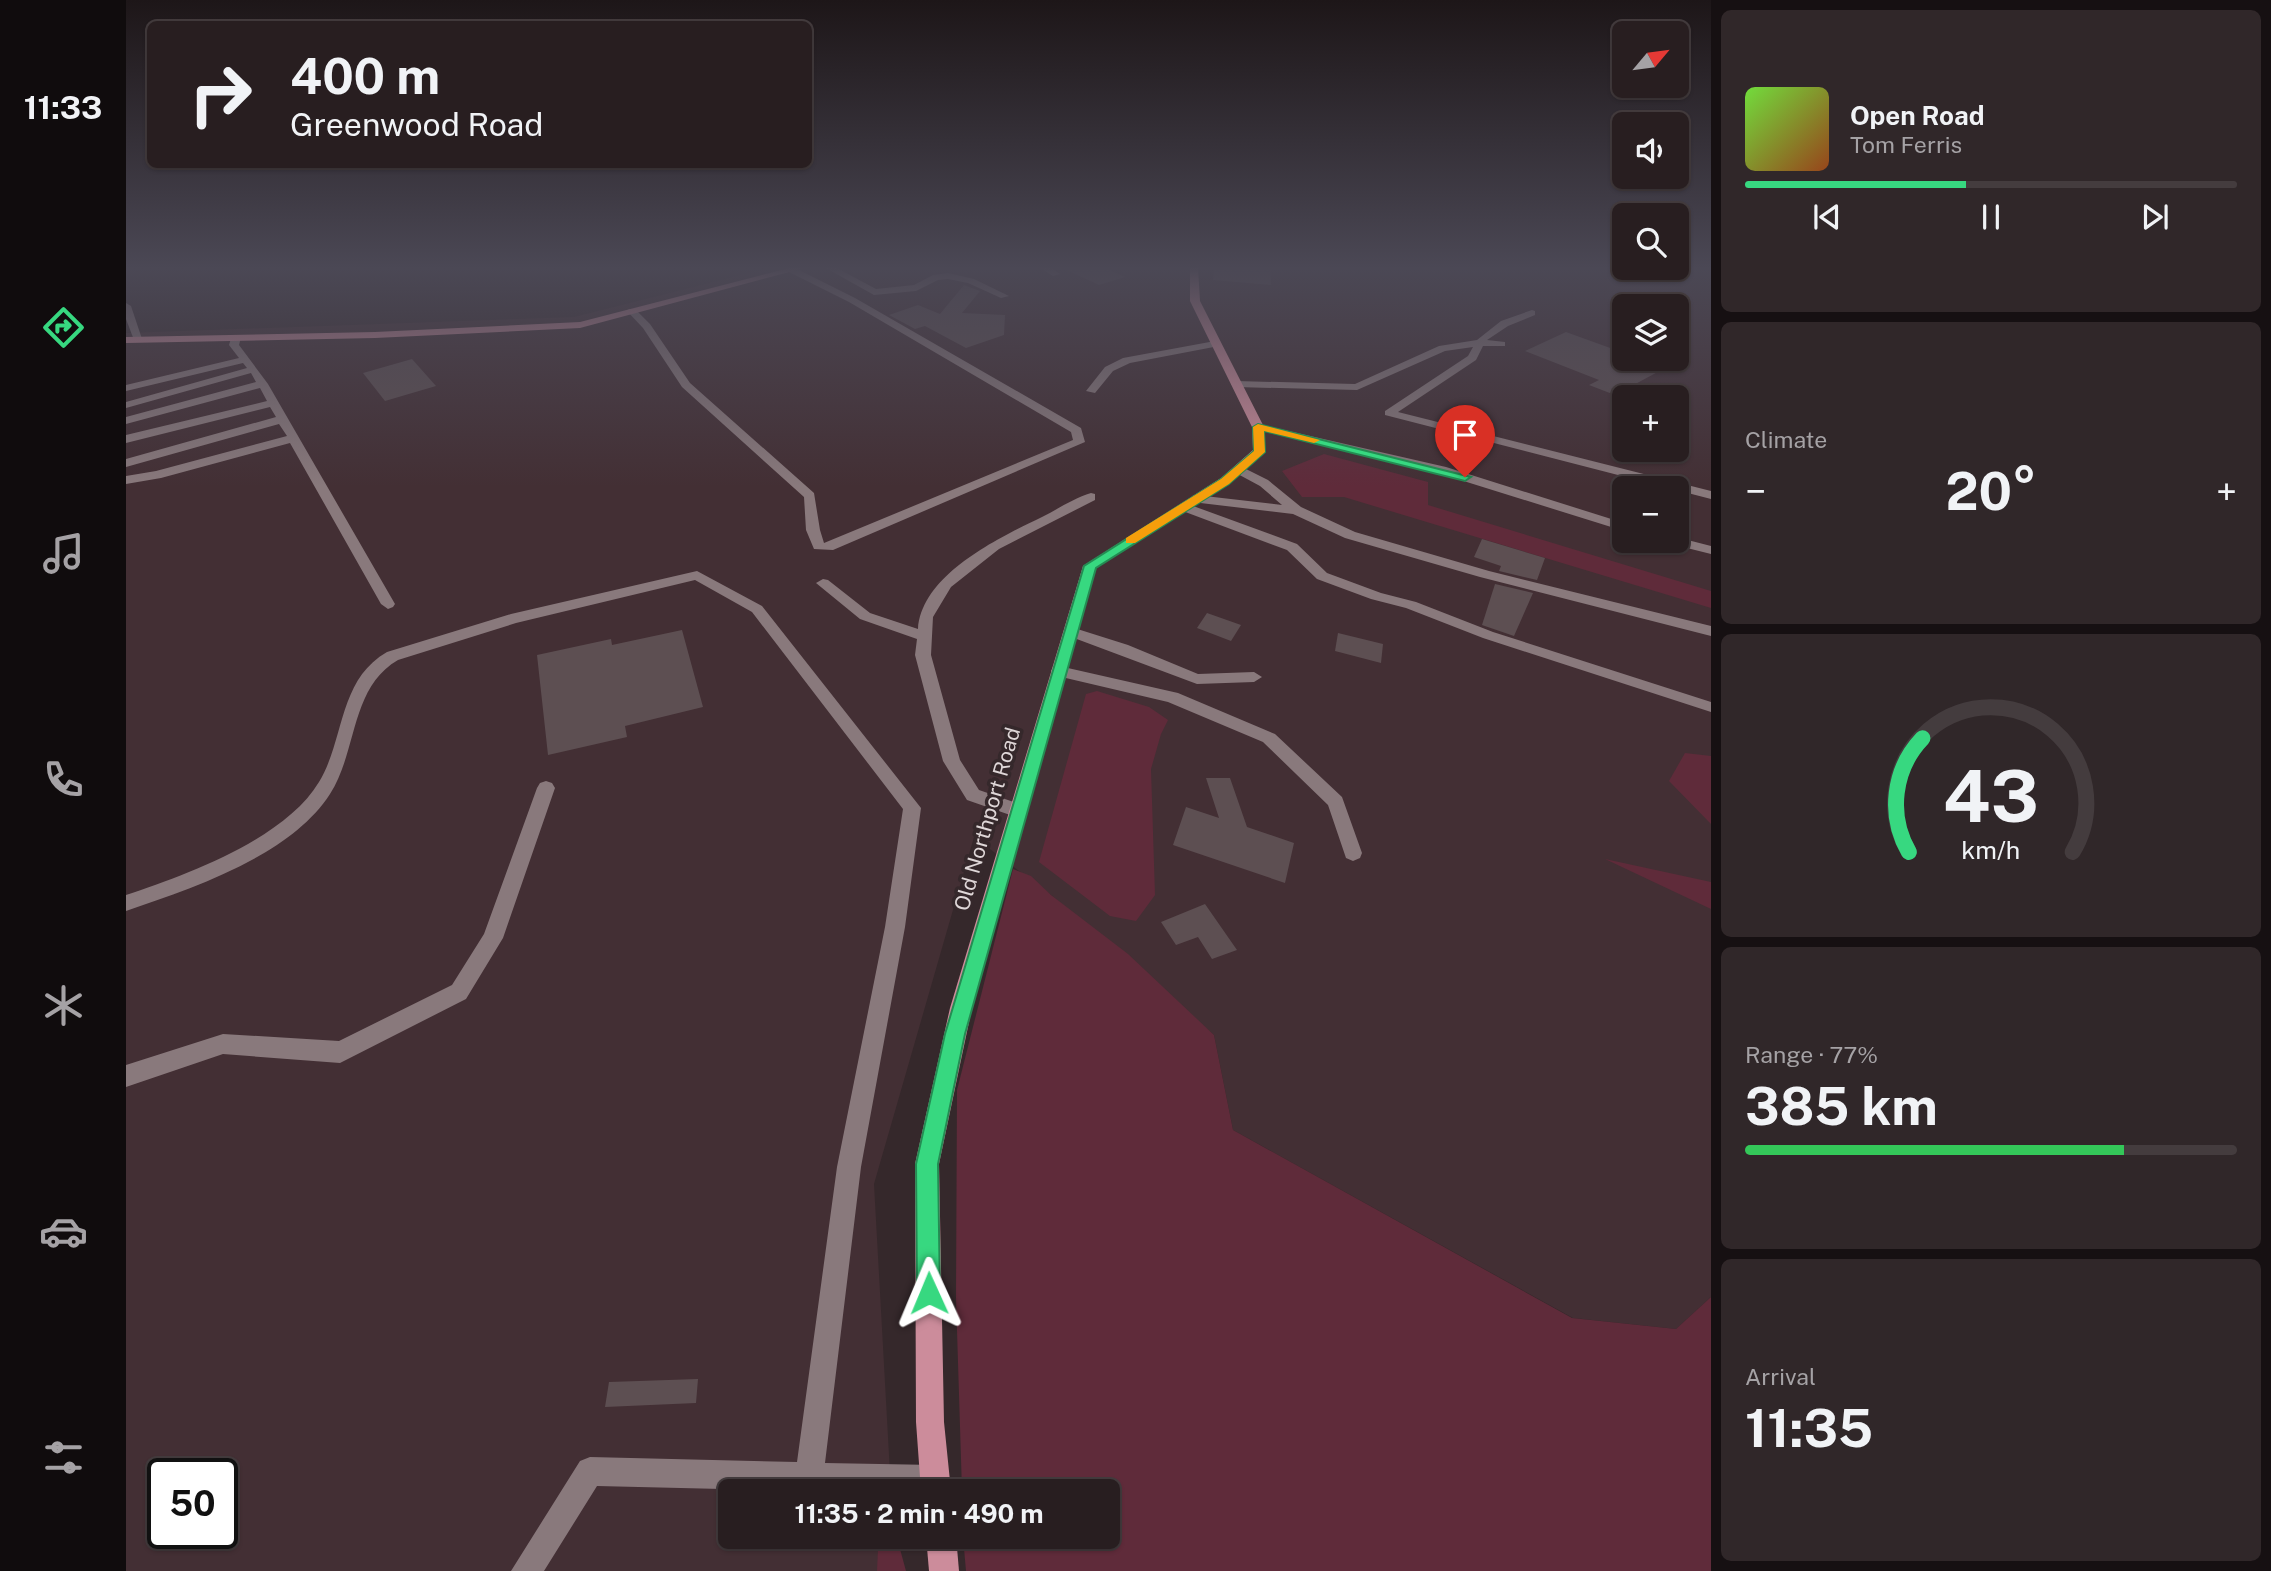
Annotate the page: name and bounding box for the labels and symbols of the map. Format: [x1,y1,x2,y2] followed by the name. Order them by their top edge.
[1612,21,1689,98] north arrow
[1435,405,1495,477] pin
[949,724,1025,914] street label: Old Northport Road
[892,1256,966,1330] position arrow
[147,1458,238,1549] speed limit sign: 50

